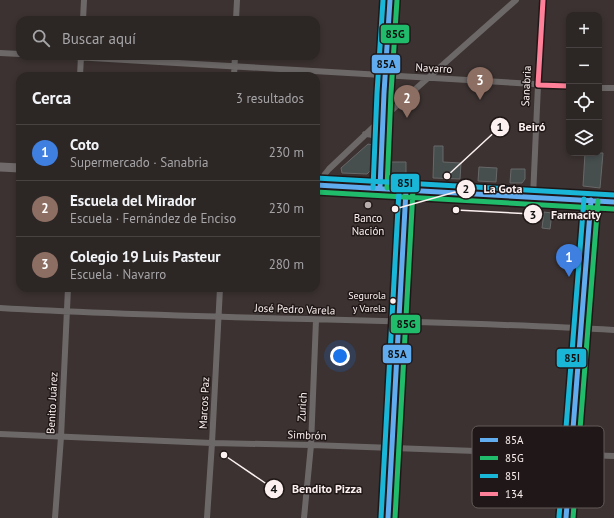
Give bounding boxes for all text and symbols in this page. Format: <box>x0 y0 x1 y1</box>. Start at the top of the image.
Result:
map controls <box>566 12 602 156</box>
button: + <box>566 12 602 48</box>
search box <box>16 16 320 60</box>
line badge: 85G <box>380 24 410 44</box>
icon: search <box>30 27 52 49</box>
text: 85G <box>385 27 405 41</box>
text: Buscar aquí <box>62 29 136 48</box>
button: − <box>566 48 602 84</box>
line badge: 85A <box>371 54 401 74</box>
text: 85A <box>376 57 396 71</box>
street label: Navarro <box>415 60 453 76</box>
street label: Sanabria <box>518 65 534 107</box>
pin: 3 <box>467 67 493 100</box>
button: locate <box>566 84 602 120</box>
pin: 2 <box>394 85 420 118</box>
text: Cerca <box>32 87 71 109</box>
text: 3 resultados <box>236 90 304 107</box>
callout: Beiró <box>490 115 553 139</box>
text: 1 <box>497 119 503 134</box>
text: Beiró <box>518 119 546 134</box>
button: layers <box>566 120 602 156</box>
text: Coto <box>70 135 99 154</box>
text: 1 <box>41 144 49 161</box>
text: 230 m <box>269 144 304 161</box>
text: Supermercado · Sanabria <box>70 154 209 171</box>
line badge: 85I <box>390 173 420 193</box>
text: 85I <box>397 176 413 190</box>
callout: La Gota <box>456 177 531 201</box>
text: 2 <box>463 181 469 196</box>
text: La Gota <box>484 181 522 196</box>
text: Escuela del Mirador <box>70 191 196 210</box>
text: 2 <box>41 200 49 217</box>
text: 230 m <box>269 200 304 217</box>
marker: Banco Nación <box>363 200 373 210</box>
callout: Farmacity <box>523 202 609 226</box>
text: 3 <box>530 207 536 222</box>
text: Farmacity <box>551 207 601 222</box>
text: Escuela · Fernández de Enciso <box>70 210 236 227</box>
place label: Banco Nación <box>352 211 384 238</box>
pin: 1 <box>556 244 582 277</box>
text: Colegio 19 Luis Pasteur <box>70 247 221 266</box>
text: 3 <box>41 256 49 273</box>
text: 280 m <box>269 256 304 273</box>
text: Escuela · Navarro <box>70 266 166 283</box>
place label: Segurola y Varela <box>348 289 386 315</box>
marker: Segurola y Varela <box>388 296 398 306</box>
street label: José Pedro Varela <box>253 301 336 317</box>
line badge: 85G <box>390 314 421 334</box>
text: 85G <box>396 317 416 331</box>
line badge: 85A <box>382 344 412 364</box>
your location <box>330 346 350 366</box>
text: 85A <box>387 347 407 361</box>
line badge: 85I <box>556 348 587 368</box>
text: 85I <box>564 351 580 365</box>
street label: Benito Juárez <box>43 372 61 434</box>
street label: Marcos Paz <box>196 376 212 429</box>
street label: Zurich <box>294 392 310 422</box>
legend <box>472 426 604 508</box>
street label: Simbrón <box>287 427 327 443</box>
text: 85A <box>505 433 524 447</box>
text: 85G <box>505 451 524 465</box>
text: 85I <box>505 469 520 483</box>
callout: Bendito Pizza <box>264 477 370 501</box>
text: 4 <box>271 481 278 496</box>
text: Bendito Pizza <box>292 481 362 496</box>
text: 134 <box>505 487 523 501</box>

